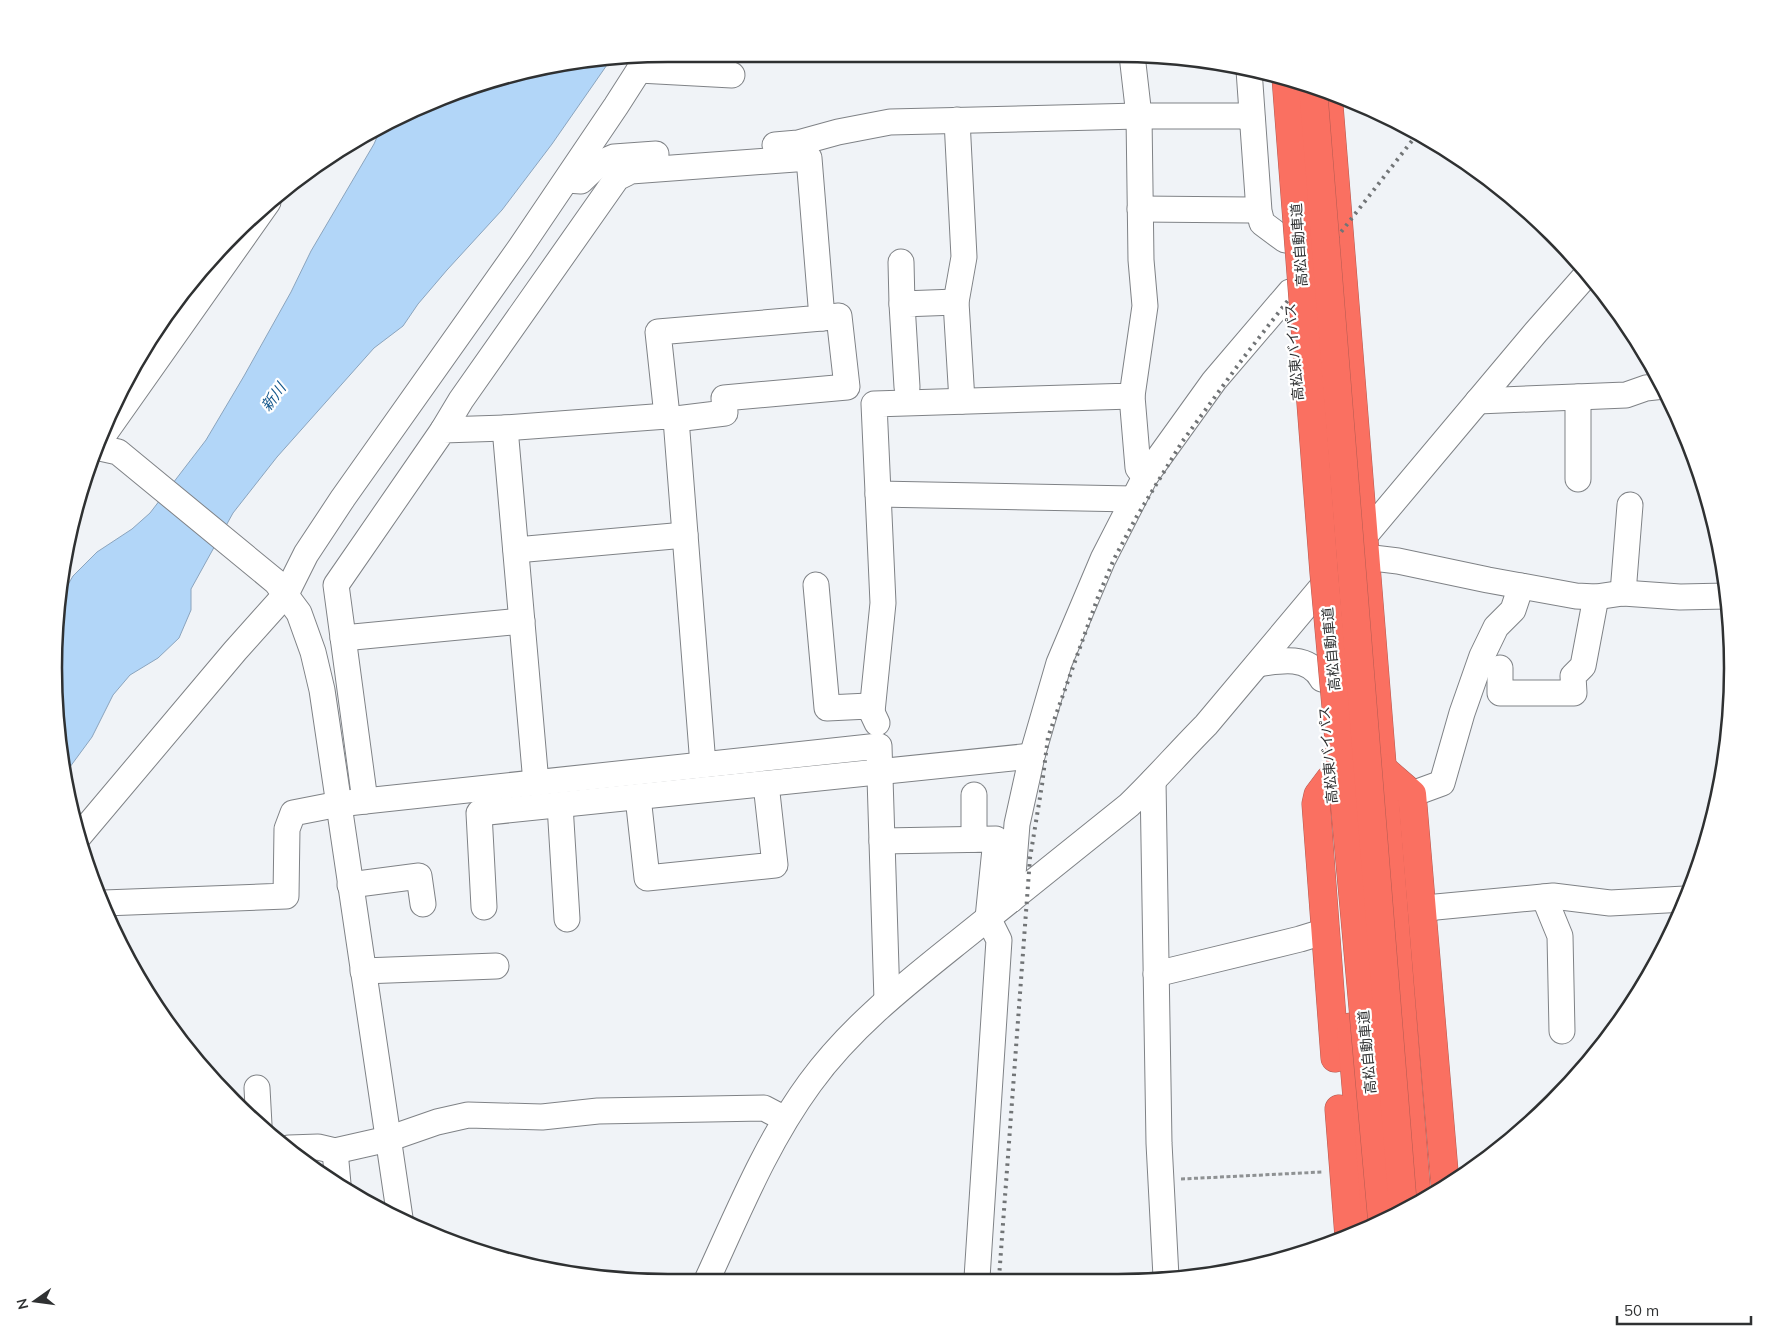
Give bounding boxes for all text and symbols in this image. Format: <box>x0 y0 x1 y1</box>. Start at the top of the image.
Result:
street label: 高松自動車道 <box>1287 202 1311 288</box>
street label: 高松東バイパス <box>1281 303 1307 401</box>
water label: 新川 <box>256 378 291 415</box>
street label: 高松自動車道 <box>1318 606 1344 692</box>
street label: 高松東バイパス <box>1315 706 1341 804</box>
street label: 高松自動車道 <box>1354 1009 1380 1095</box>
north arrow <box>10 1276 60 1326</box>
scale bar <box>1617 1294 1751 1326</box>
text: N <box>12 1297 32 1311</box>
text: 50 m <box>1624 1301 1659 1320</box>

